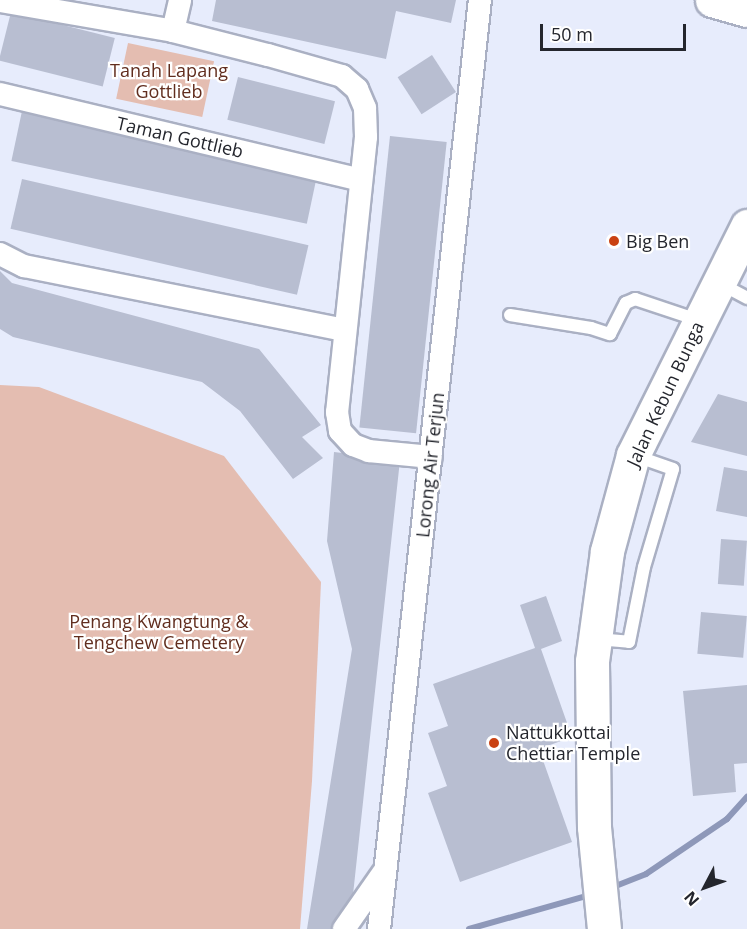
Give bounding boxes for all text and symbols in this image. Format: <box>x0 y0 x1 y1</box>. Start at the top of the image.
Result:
scale bar <box>543 12 688 50</box>
text: 50 m <box>551 22 593 46</box>
park label: Tanah Lapang Gottlieb <box>110 60 228 103</box>
street label: Taman Gottlieb <box>115 112 245 162</box>
place label: Big Ben <box>626 230 689 252</box>
marker: Big Ben <box>607 234 621 248</box>
street label: Jalan Kebun Bunga <box>622 318 708 470</box>
street label: Lorong Air Terjun <box>412 391 448 539</box>
park label: Penang Kwangtung & Tengchew Cemetery <box>69 611 249 654</box>
place label: Nattukkottai Chettiar Temple <box>506 722 640 764</box>
marker: Nattukkottai Chettiar Temple <box>487 736 501 750</box>
north arrow <box>675 857 735 917</box>
text: N <box>679 887 704 911</box>

